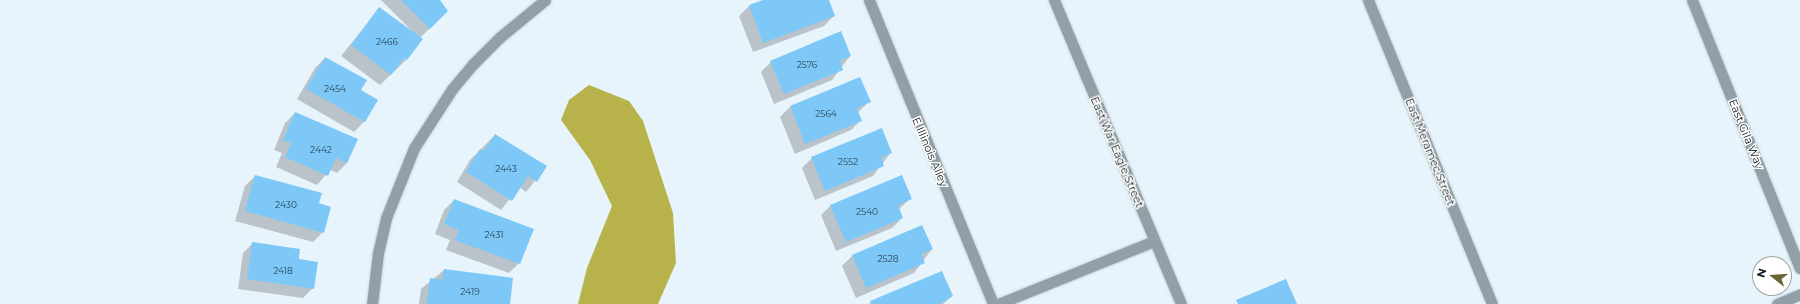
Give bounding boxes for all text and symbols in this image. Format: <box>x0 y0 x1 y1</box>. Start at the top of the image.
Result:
house number: 2466 <box>376 37 398 47</box>
house number: 2576 <box>797 60 817 70</box>
house number: 2454 <box>324 84 346 94</box>
street label: East War Eagle Street <box>1088 95 1146 209</box>
street label: East Meramec Street <box>1402 96 1458 208</box>
street label: East Gila Way <box>1726 97 1766 171</box>
house number: 2564 <box>815 109 837 119</box>
street label: E Illinois Alley <box>909 115 951 189</box>
house number: 2442 <box>310 145 332 155</box>
house number: 2552 <box>838 157 858 167</box>
house number: 2443 <box>495 164 517 174</box>
house number: 2430 <box>275 200 297 210</box>
house number: 2540 <box>856 207 878 217</box>
house number: 2431 <box>484 230 504 240</box>
house number: 2528 <box>877 254 899 264</box>
north arrow <box>1752 256 1792 296</box>
house number: 2418 <box>273 266 293 276</box>
text: N <box>1753 266 1769 279</box>
house number: 2419 <box>460 287 480 297</box>

